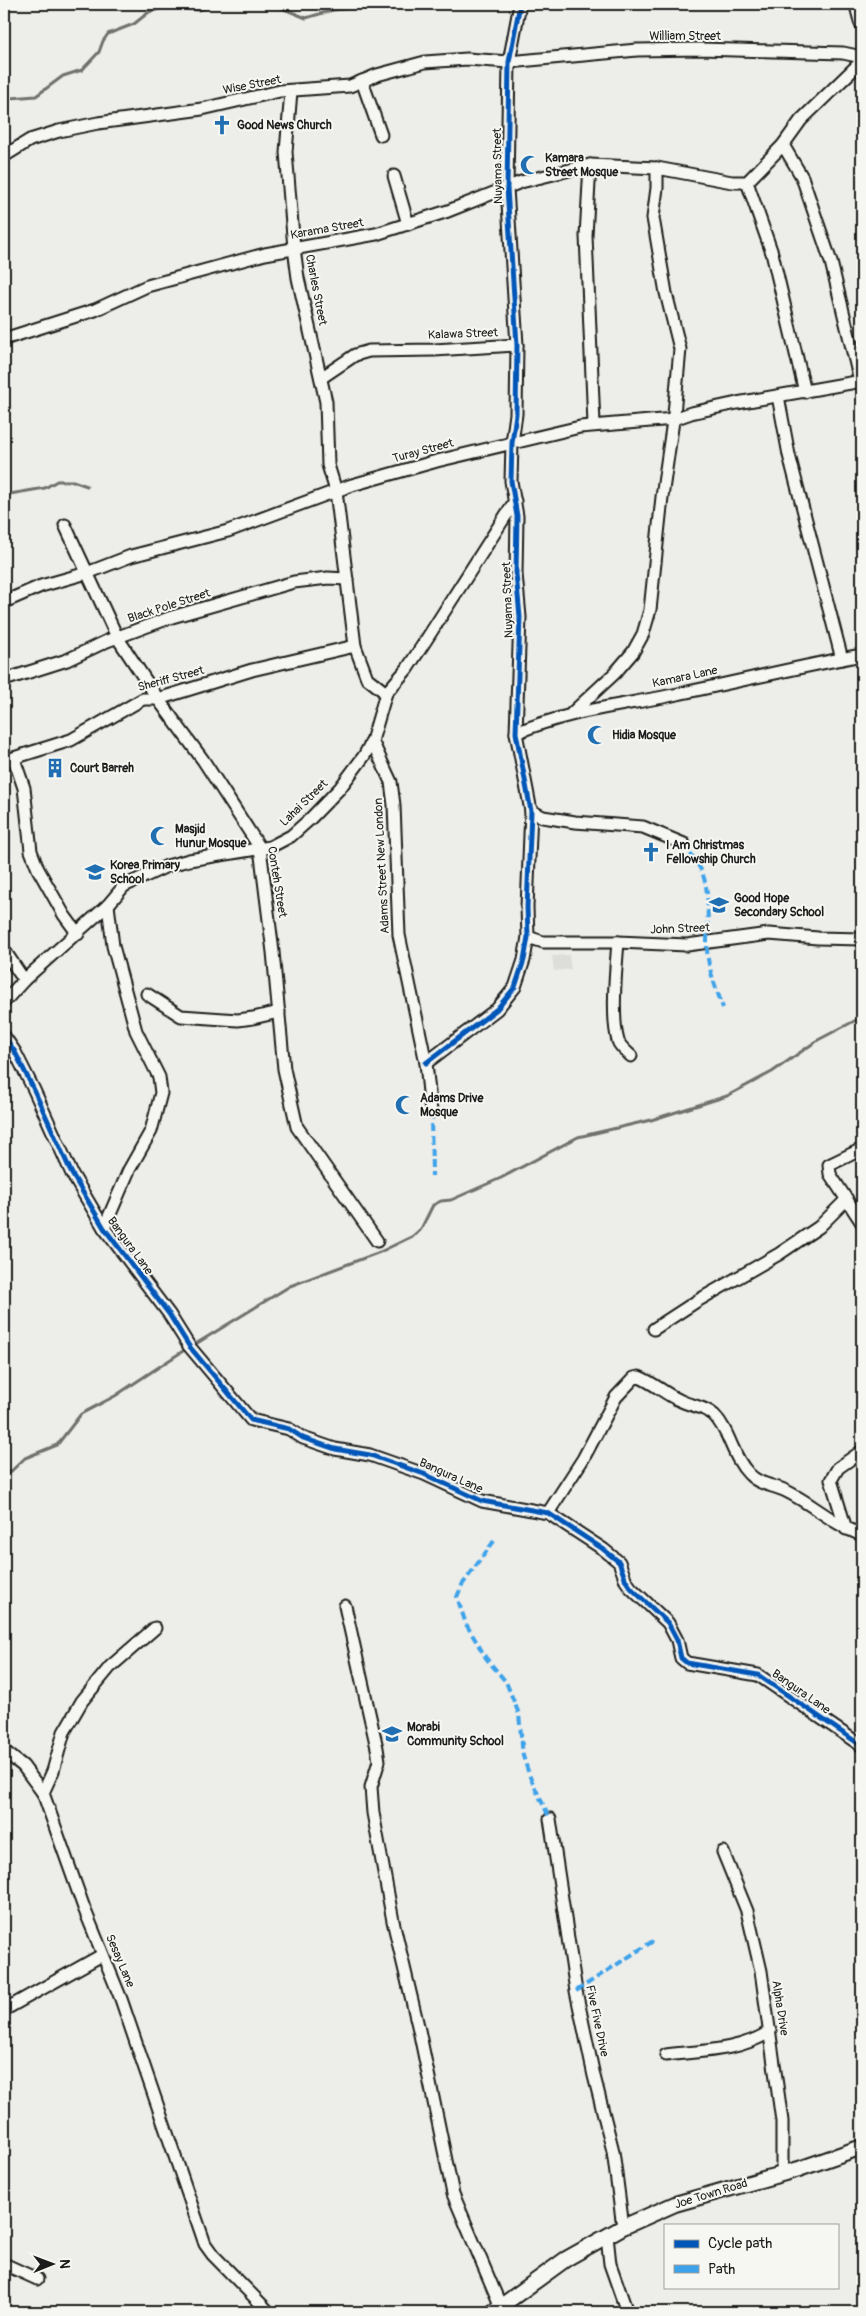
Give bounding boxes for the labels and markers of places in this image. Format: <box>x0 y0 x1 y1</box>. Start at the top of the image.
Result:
church icon: Good News Church <box>211 114 233 136</box>
place label: Good News Church <box>237 118 332 133</box>
place label: Kamara Street Mosque <box>545 151 619 180</box>
mosque icon: Kamara Street Mosque <box>519 154 541 176</box>
mosque icon: Hidia Mosque <box>586 724 608 746</box>
place label: Hidia Mosque <box>612 728 677 743</box>
building icon: Court Barreh <box>44 757 66 779</box>
place label: Court Barreh <box>70 761 134 776</box>
place label: Masjid Hunur Mosque <box>175 822 247 851</box>
mosque icon: Masjid Hunur Mosque <box>149 825 171 847</box>
place label: I Am Christmas Fellowship Church <box>666 838 756 867</box>
church icon: I Am Christmas Fellowship Church <box>640 841 662 863</box>
place label: Korea Primary School <box>110 858 181 887</box>
school or university icon: Korea Primary School <box>84 861 106 883</box>
place label: Good Hope Secondary School <box>734 891 824 920</box>
school or university icon: Good Hope Secondary School <box>708 894 730 916</box>
place label: Adams Drive Mosque <box>420 1091 484 1120</box>
mosque icon: Adams Drive Mosque <box>394 1094 416 1116</box>
place label: Morabi Community School <box>407 1720 504 1749</box>
school or university icon: Morabi Community School <box>381 1723 403 1745</box>

